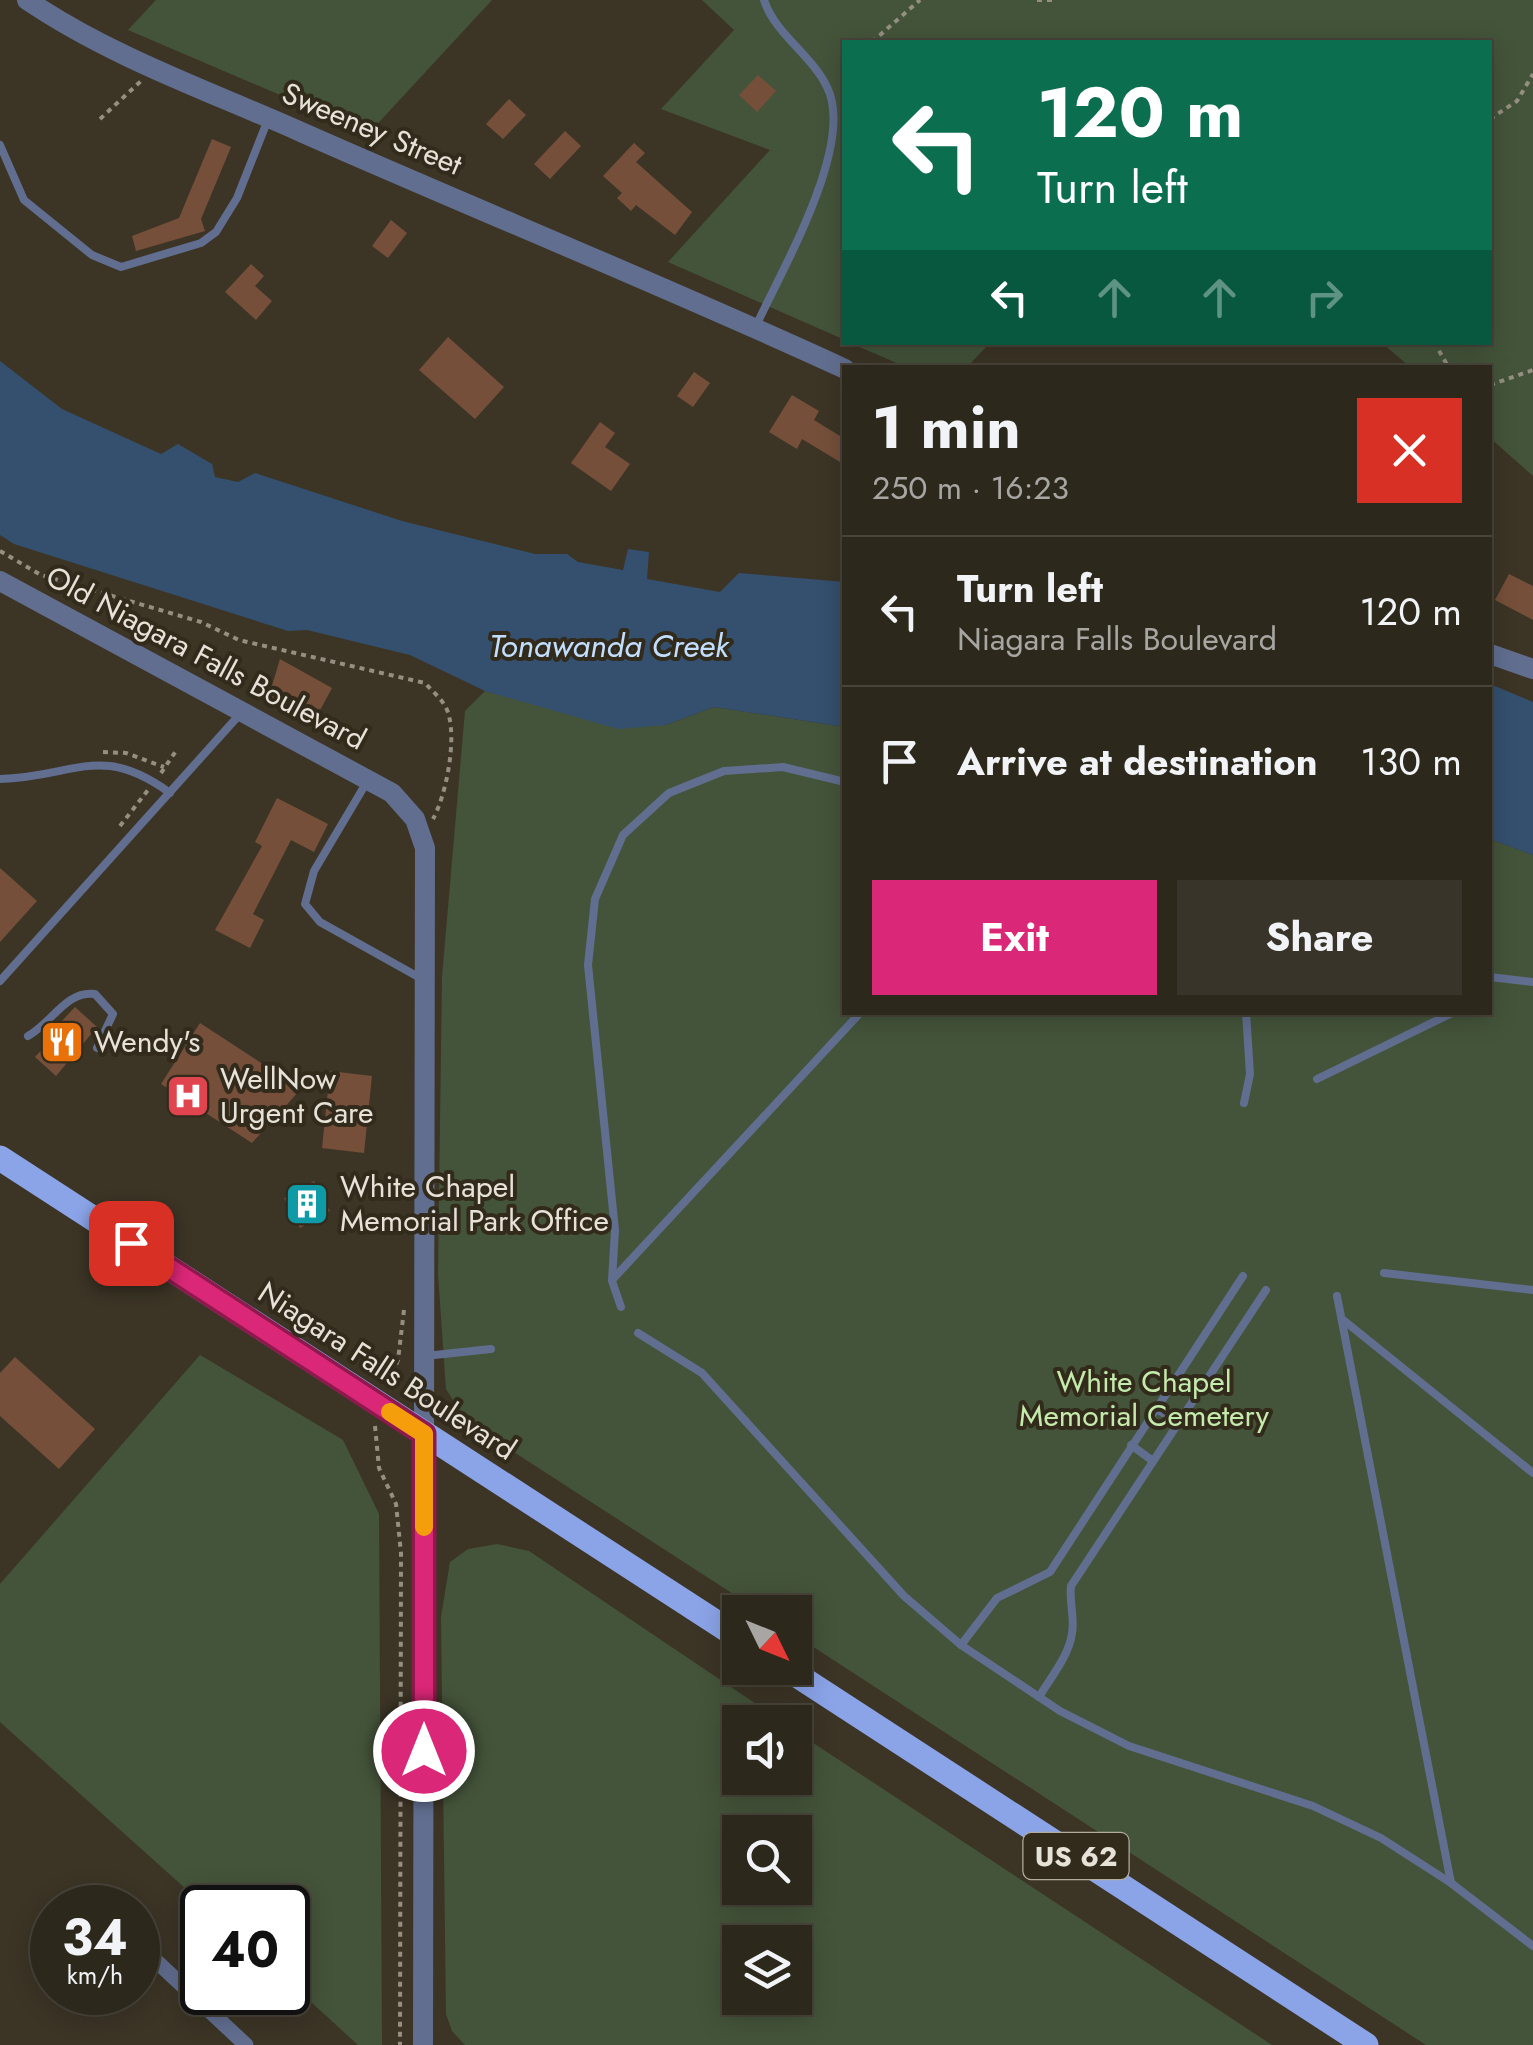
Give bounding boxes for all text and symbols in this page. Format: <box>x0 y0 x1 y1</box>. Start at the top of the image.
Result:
text: 120 m <box>1037 62 1243 163</box>
street label: Sweeney Street <box>276 71 470 186</box>
icon: left <box>872 80 1002 210</box>
text: Turn left <box>1037 155 1188 220</box>
icon: left <box>982 270 1037 325</box>
icon: ahead <box>1087 270 1142 325</box>
icon: ahead <box>1192 270 1247 325</box>
icon: right <box>1297 270 1352 325</box>
text: 1 min <box>872 384 1021 471</box>
button: close <box>1357 398 1462 503</box>
text: 250 m · 16:23 <box>872 465 1069 511</box>
street label: Old Niagara Falls Boulevard <box>39 555 374 760</box>
text: Turn left <box>957 561 1103 616</box>
icon: left <box>872 584 927 639</box>
text: 120 m <box>1359 584 1462 639</box>
text: Niagara Falls Boulevard <box>957 616 1277 662</box>
water label: Tonawanda Creek <box>489 623 730 669</box>
icon: arrive <box>872 734 927 789</box>
text: Arrive at destination <box>957 734 1318 789</box>
text: 130 m <box>1360 734 1462 789</box>
button: Exit <box>872 880 1157 995</box>
button: Share <box>1177 880 1462 995</box>
restaurant icon: Wendy's <box>39 1019 85 1065</box>
place label: Wendy's <box>94 1020 200 1063</box>
place label: WellNow Urgent Care <box>220 1057 373 1134</box>
hospital icon: WellNow Urgent Care <box>165 1073 211 1119</box>
place label: White Chapel Memorial Park Office <box>340 1165 609 1242</box>
building icon: White Chapel Memorial Park Office <box>284 1181 330 1227</box>
pin <box>89 1201 174 1286</box>
icon: arrive <box>104 1216 159 1271</box>
street label: Niagara Falls Boulevard <box>250 1271 525 1470</box>
park label: White Chapel Memorial Cemetery <box>1019 1360 1270 1437</box>
north arrow <box>722 1595 812 1685</box>
map controls <box>722 1595 812 2015</box>
position arrow <box>372 1699 476 1803</box>
button: sound <box>722 1705 812 1795</box>
button: search <box>722 1815 812 1905</box>
road number: US 62 <box>1024 1833 1128 1879</box>
speed limit sign: 40 <box>180 1885 310 2015</box>
text: 34 <box>62 1901 128 1974</box>
button: layers <box>722 1925 812 2015</box>
text: km/h <box>67 1957 123 1993</box>

